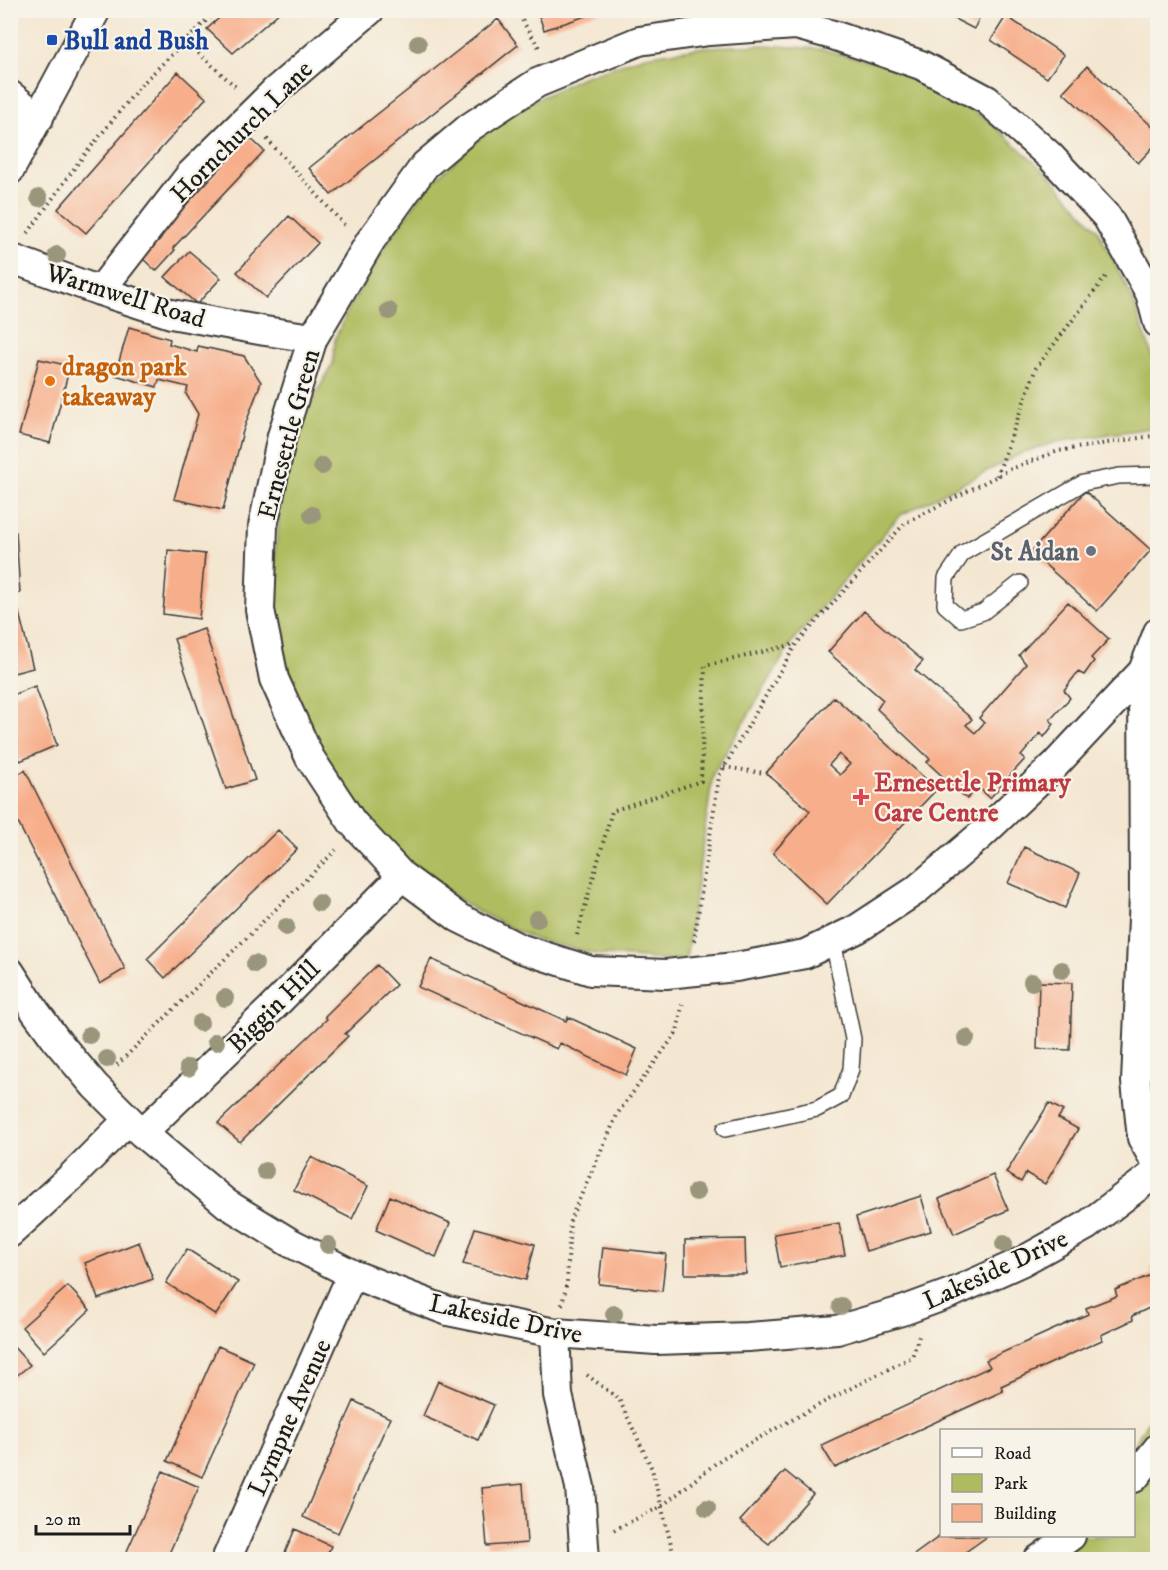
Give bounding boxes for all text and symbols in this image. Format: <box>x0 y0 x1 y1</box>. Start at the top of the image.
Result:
place label: Bull and Bush <box>64 25 209 58</box>
marker: Bull and Bush <box>45 33 59 47</box>
street label: Hornchurch Lane <box>164 54 320 210</box>
street label: Warmwell Road <box>41 256 209 336</box>
street label: Ernesettle Green <box>251 345 328 523</box>
place label: dragon park takeaway <box>62 351 188 414</box>
marker: dragon park takeaway <box>43 374 57 388</box>
place label: St Aidan <box>991 536 1079 569</box>
marker: St Aidan <box>1084 544 1098 558</box>
place label: Ernesettle Primary Care Centre <box>874 767 1071 830</box>
marker: Ernesettle Primary Care Centre <box>852 788 870 806</box>
street label: Biggin Hill <box>221 953 328 1061</box>
street label: Lakeside Drive <box>918 1222 1073 1318</box>
street label: Lakeside Drive <box>426 1287 585 1352</box>
street label: Lympne Avenue <box>241 1334 340 1501</box>
legend <box>940 1429 1135 1537</box>
text: Road <box>994 1443 1031 1465</box>
text: Park <box>994 1473 1028 1495</box>
scale bar <box>36 1498 130 1536</box>
text: Building <box>994 1503 1056 1525</box>
text: 20 m <box>45 1509 81 1531</box>

